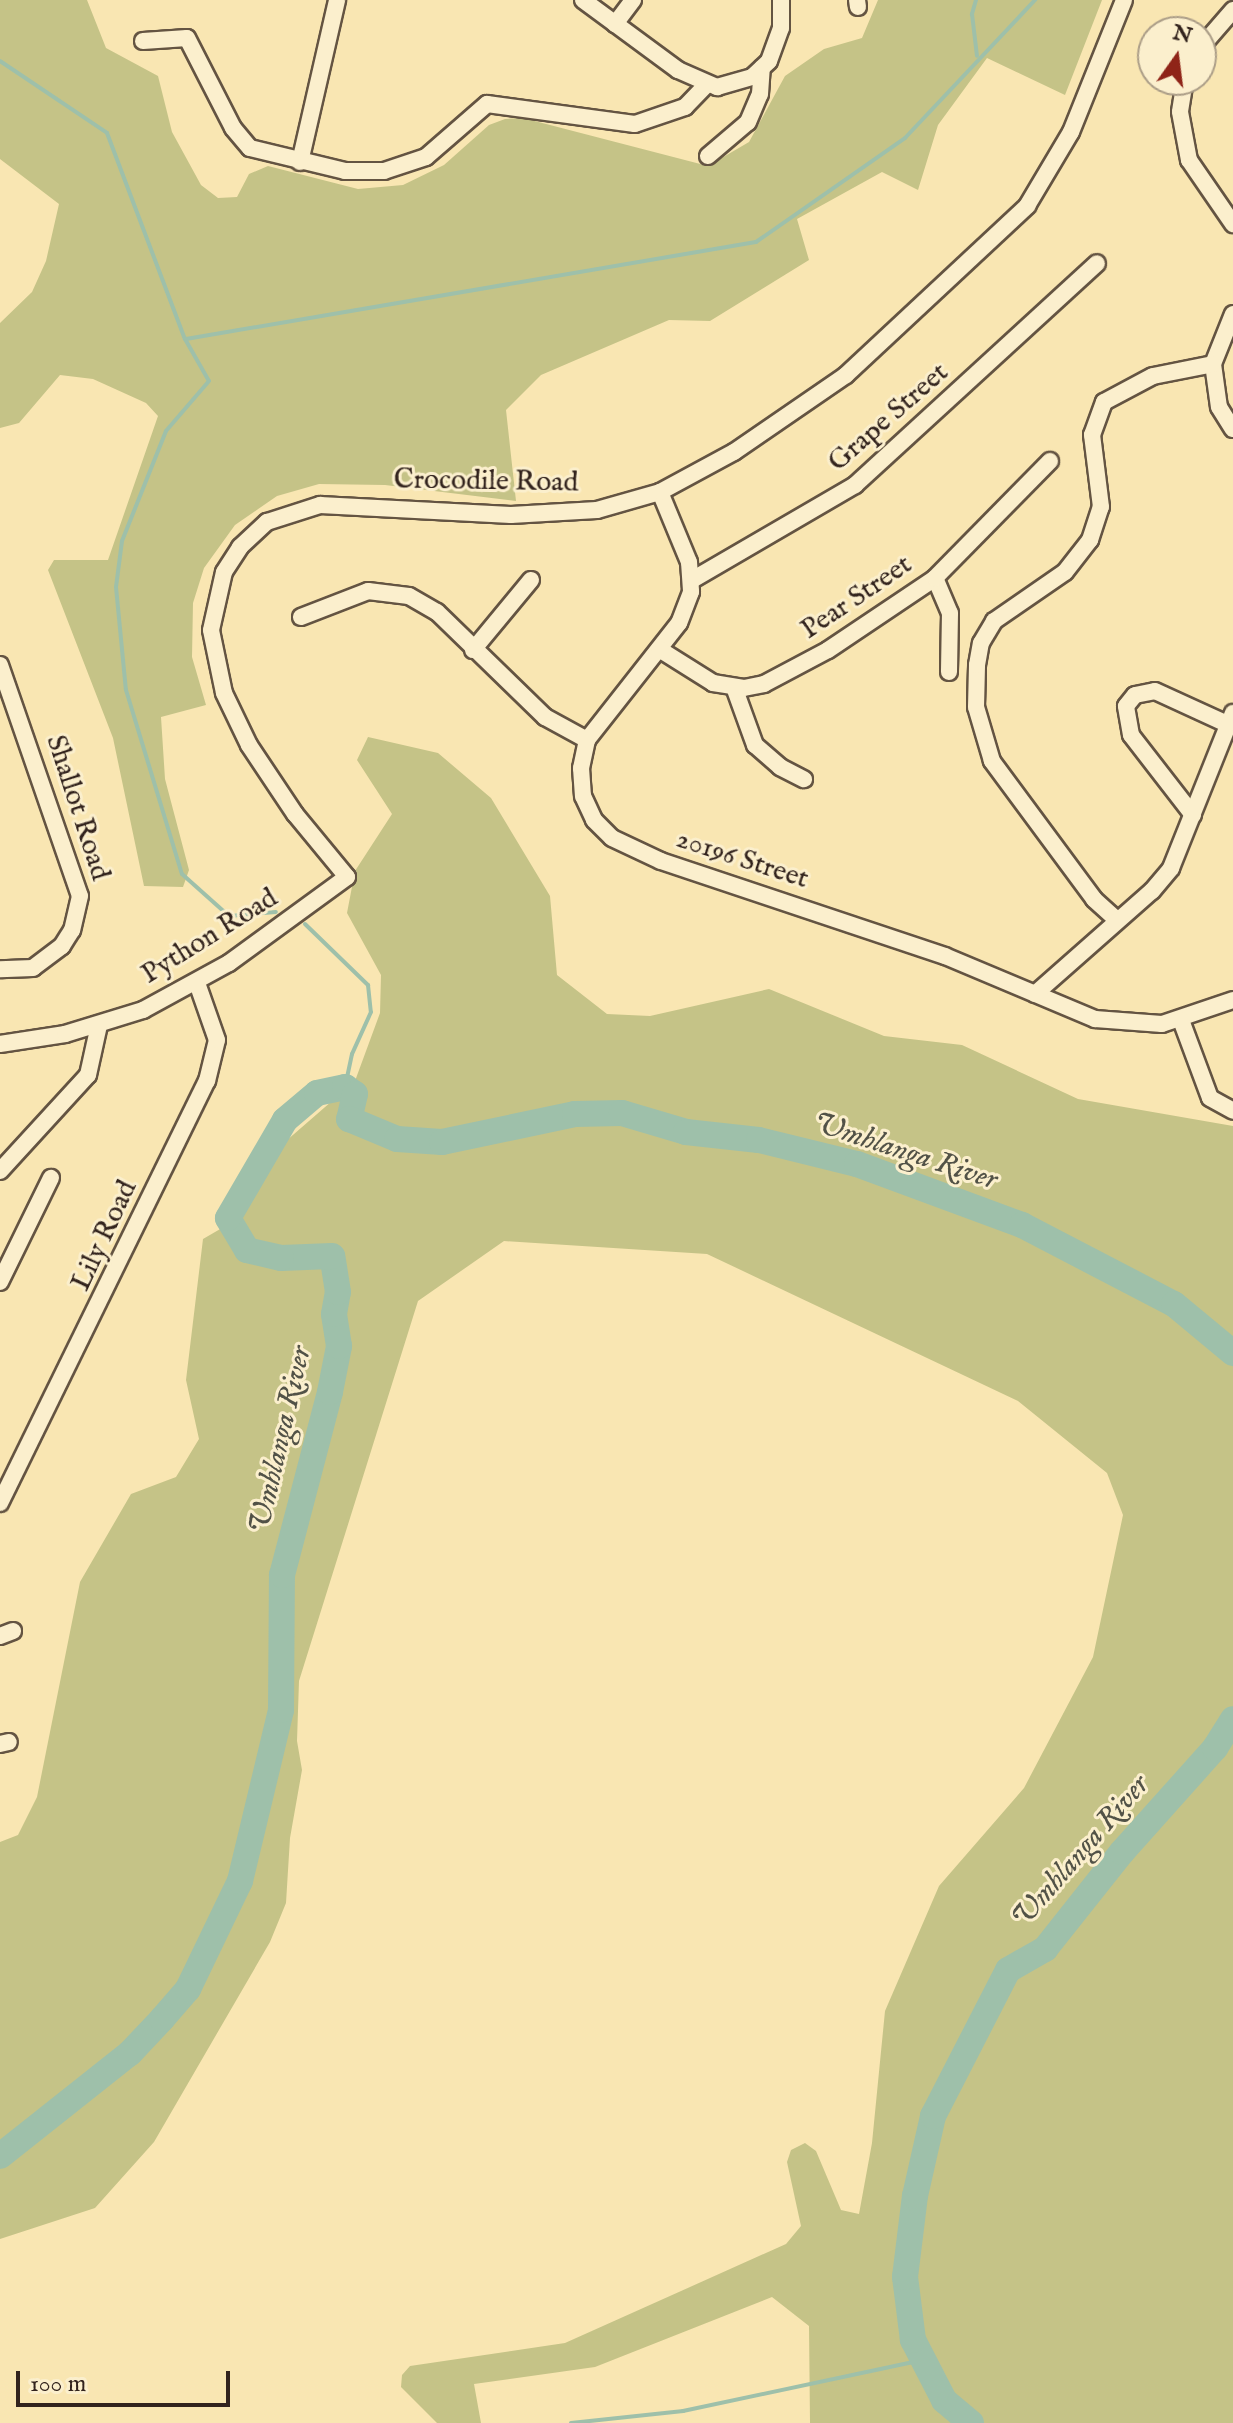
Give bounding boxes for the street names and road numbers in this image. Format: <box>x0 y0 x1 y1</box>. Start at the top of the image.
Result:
street label: Grape Street <box>822 357 956 479</box>
street label: Crocodile Road <box>393 464 579 500</box>
street label: Pear Street <box>795 549 919 647</box>
street label: Shallot Road <box>38 731 116 885</box>
street label: 20196 Street <box>672 823 812 897</box>
street label: Python Road <box>136 882 284 992</box>
street label: Lily Road <box>65 1175 145 1297</box>

